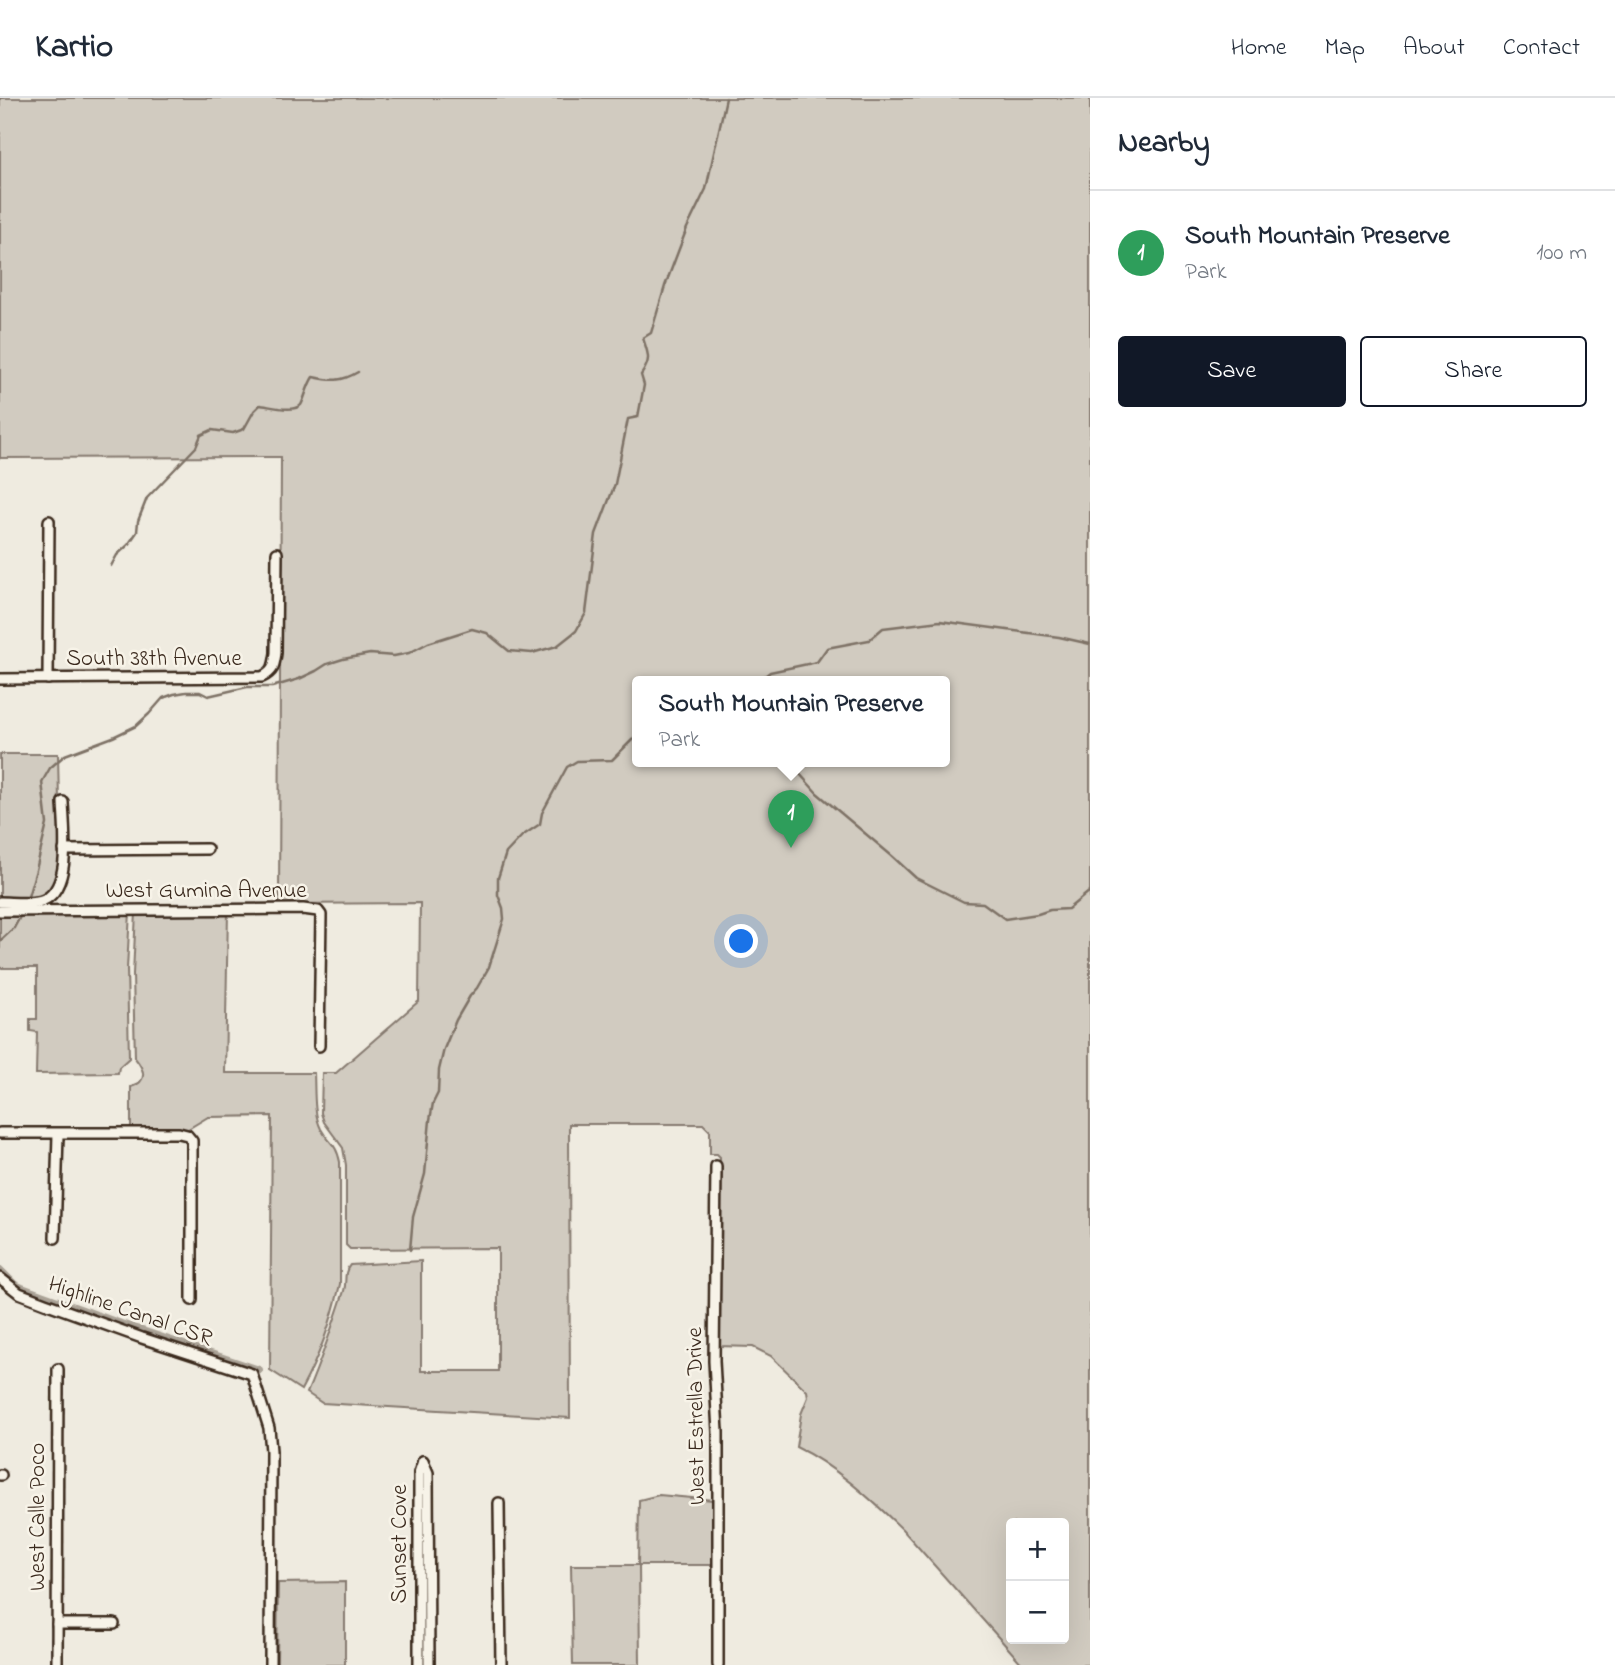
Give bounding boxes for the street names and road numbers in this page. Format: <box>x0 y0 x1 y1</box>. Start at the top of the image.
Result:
street label: South 38th Avenue <box>66 643 242 676</box>
street label: West Gumina Avenue <box>105 875 307 908</box>
street label: Highline Canal CSR <box>43 1268 217 1357</box>
street label: West Estrella Drive <box>679 1326 715 1505</box>
street label: West Calle Poco <box>22 1443 55 1591</box>
street label: Sunset Cove <box>384 1484 417 1604</box>

